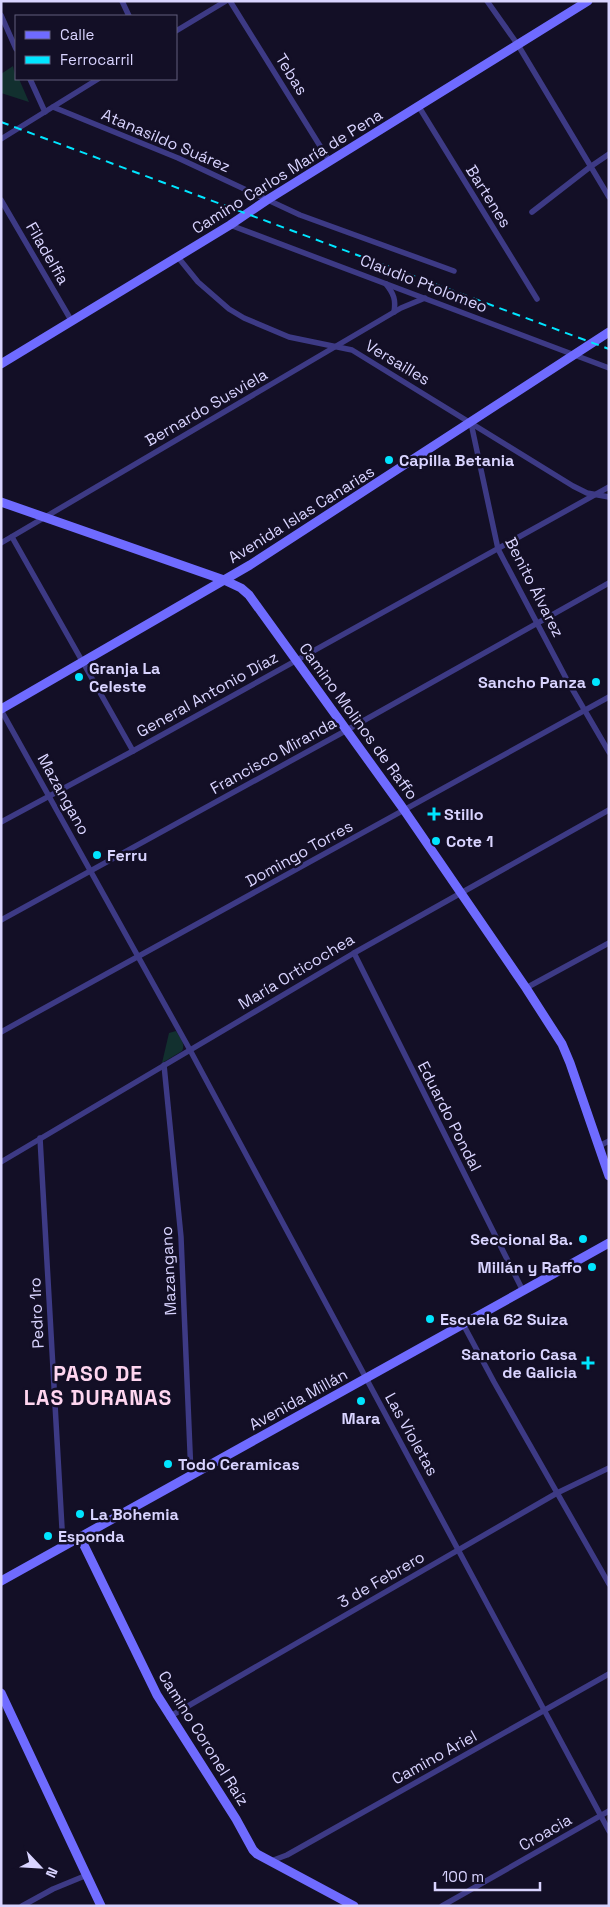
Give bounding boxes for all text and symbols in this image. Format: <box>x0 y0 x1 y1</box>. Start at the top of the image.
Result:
legend <box>15 15 178 80</box>
text: Calle <box>60 25 95 44</box>
text: Ferrocarril <box>60 50 133 69</box>
street label: Tebas <box>271 50 312 99</box>
street label: Atanasildo Suárez <box>98 104 233 177</box>
street label: Camino Carlos María de Pena <box>188 104 386 239</box>
street label: Bartenes <box>461 161 516 232</box>
street label: Filadelfia <box>21 218 74 288</box>
street label: Claudio Ptolomeo <box>357 250 490 317</box>
street label: Versailles <box>362 335 434 390</box>
street label: Bernardo Susviela <box>141 364 271 451</box>
place label: Capilla Betania <box>399 450 514 471</box>
marker: Capilla Betania <box>383 454 395 466</box>
street label: Avenida Islas Canarias <box>224 461 378 568</box>
street label: Benito Álvarez <box>500 534 569 641</box>
street label: Camino Molinos de Raffo <box>295 639 423 804</box>
street label: General Antonio Díaz <box>133 647 282 742</box>
place label: Granja La Celeste <box>89 658 160 697</box>
marker: Granja La Celeste <box>73 671 85 683</box>
place label: Sancho Panza <box>478 672 586 693</box>
marker: Sancho Panza <box>590 676 602 688</box>
street label: Francisco Miranda <box>207 712 340 799</box>
street label: Mazangano <box>33 750 94 838</box>
place label: Stillo <box>444 804 484 825</box>
marker: Stillo <box>428 808 440 820</box>
street label: Domingo Torres <box>242 815 356 892</box>
place label: Cote 1 <box>446 831 493 852</box>
marker: Cote 1 <box>430 835 442 847</box>
place label: Ferru <box>107 845 147 866</box>
marker: Ferru <box>91 849 103 861</box>
street label: María Orticochea <box>234 928 358 1014</box>
street label: Eduardo Pondal <box>413 1058 486 1175</box>
street label: Mazangano <box>156 1226 181 1316</box>
place label: Seccional 8a. <box>470 1229 573 1250</box>
marker: Seccional 8a. <box>577 1233 589 1245</box>
place label: Millán y Raffo <box>478 1257 582 1278</box>
marker: Millán y Raffo <box>586 1261 598 1273</box>
street label: Pedro 1ro <box>24 1277 49 1349</box>
place label: Escuela 62 Suiza <box>440 1309 568 1330</box>
marker: Escuela 62 Suiza <box>424 1313 436 1325</box>
place label: Sanatorio Casa de Galicia <box>461 1344 577 1383</box>
marker: Sanatorio Casa de Galicia <box>581 1356 595 1370</box>
district label: PASO DE LAS DURANAS <box>24 1360 172 1411</box>
street label: Avenida Millán <box>245 1364 351 1435</box>
street label: Las Violetas <box>380 1389 443 1480</box>
marker: Mara <box>355 1395 367 1407</box>
place label: Mara <box>342 1408 380 1429</box>
place label: Todo Ceramicas <box>178 1454 300 1475</box>
marker: Todo Ceramicas <box>162 1458 174 1470</box>
place label: La Bohemia <box>90 1504 179 1525</box>
marker: La Bohemia <box>74 1508 86 1520</box>
place label: Esponda <box>58 1526 125 1547</box>
marker: Esponda <box>42 1530 54 1542</box>
street label: 3 de Febrero <box>334 1546 428 1613</box>
street label: Camino Coronel Raíz <box>153 1667 254 1810</box>
street label: Camino Ariel <box>388 1725 481 1789</box>
street label: Croacia <box>515 1809 575 1856</box>
north arrow <box>15 1842 65 1892</box>
scale bar <box>435 1860 540 1892</box>
text: N <box>42 1864 62 1881</box>
text: 100 m <box>442 1867 484 1886</box>

